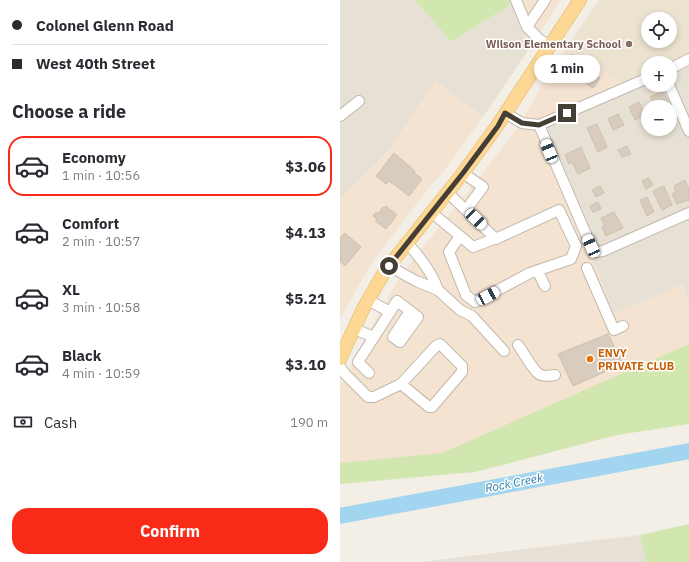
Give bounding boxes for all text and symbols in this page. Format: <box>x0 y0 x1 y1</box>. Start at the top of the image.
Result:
map controls <box>641 12 677 136</box>
button: locate <box>641 12 677 48</box>
text: Colonel Glenn Road <box>36 16 174 35</box>
place label: Wilson Elementary School <box>486 37 622 51</box>
marker: Wilson Elementary School <box>624 39 634 49</box>
text: West 40th Street <box>36 54 155 73</box>
callout: 1 min <box>534 55 600 83</box>
button: + <box>641 56 677 92</box>
text: 1 min <box>550 60 584 77</box>
text: Choose a ride <box>12 100 126 123</box>
button: − <box>641 100 677 136</box>
route end <box>558 104 576 122</box>
car <box>539 138 559 164</box>
icon: car <box>14 148 50 184</box>
text: Economy <box>62 148 126 167</box>
text: $3.06 <box>285 157 326 176</box>
text: 1 min · 10:56 <box>62 167 140 184</box>
car <box>463 206 489 232</box>
icon: car <box>14 214 50 250</box>
text: Comfort <box>62 214 119 233</box>
text: $4.13 <box>285 223 326 242</box>
text: 2 min · 10:57 <box>62 233 140 250</box>
car <box>581 233 601 259</box>
route start <box>380 257 398 275</box>
icon: car <box>14 280 50 316</box>
text: XL <box>62 280 80 299</box>
car <box>475 285 501 307</box>
text: $5.21 <box>285 289 326 308</box>
text: 3 min · 10:58 <box>62 299 140 316</box>
icon: car <box>14 346 50 382</box>
text: Black <box>62 346 102 365</box>
place label: ENVY PRIVATE CLUB <box>598 346 674 373</box>
marker: ENVY PRIVATE CLUB <box>585 354 595 364</box>
text: $3.10 <box>285 355 326 374</box>
text: 4 min · 10:59 <box>62 365 140 382</box>
icon: cash <box>12 411 34 433</box>
text: Cash <box>44 413 77 432</box>
text: 190 m <box>290 414 328 431</box>
water label: Rock Creek <box>484 469 545 495</box>
button: Confirm <box>12 508 328 554</box>

